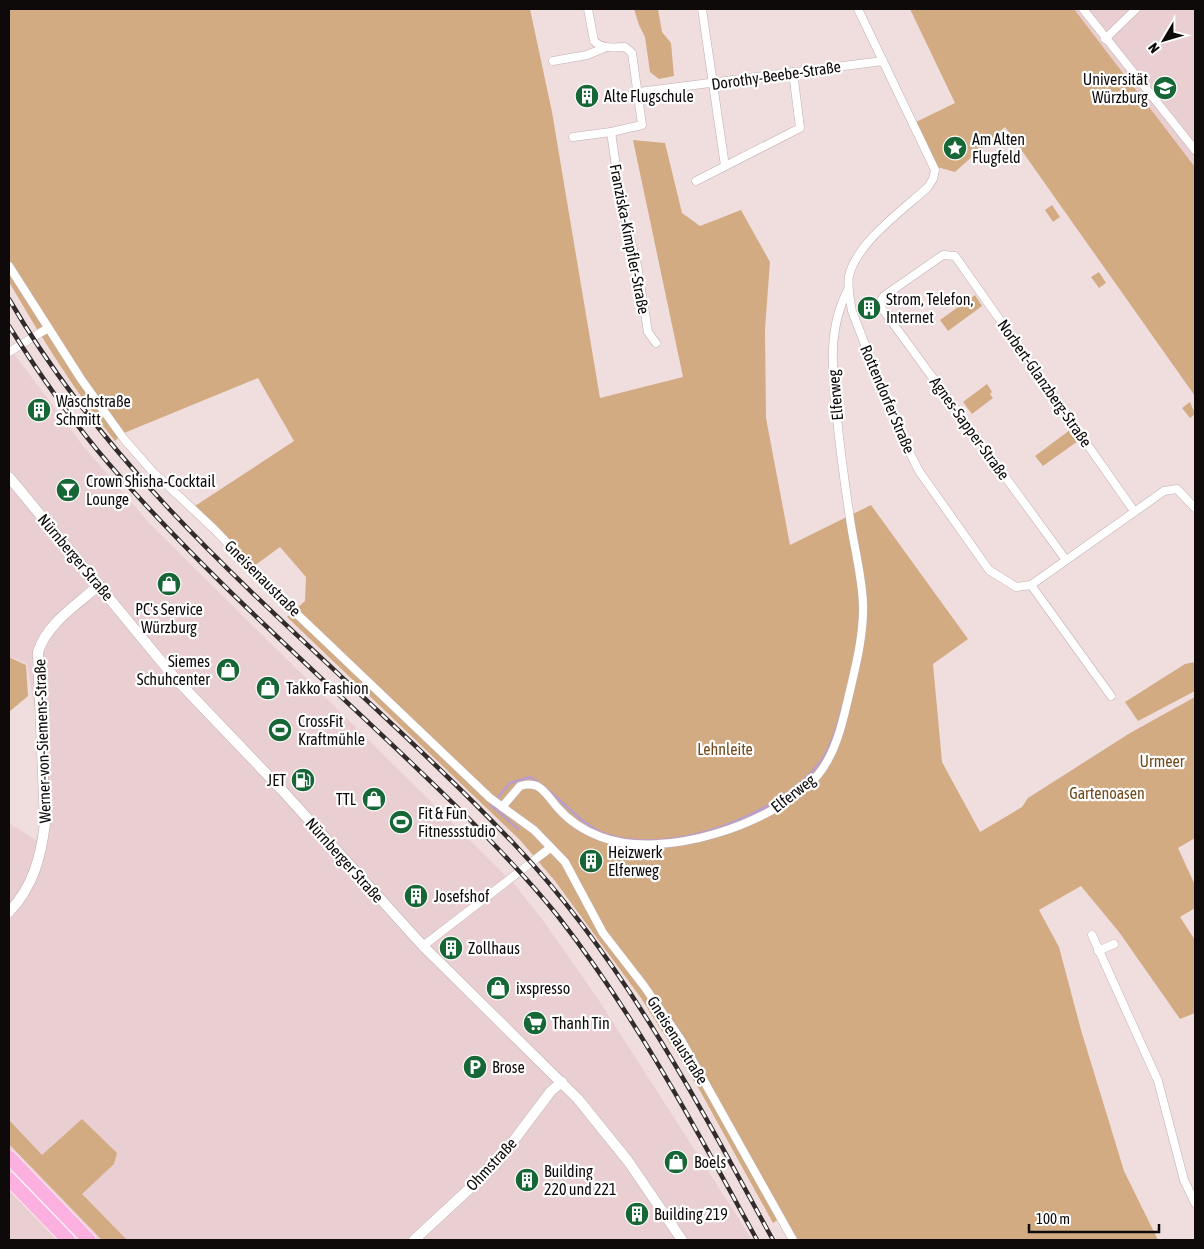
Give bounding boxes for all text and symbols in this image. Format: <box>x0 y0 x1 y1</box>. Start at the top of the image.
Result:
north arrow <box>1139 15 1189 65</box>
text: N <box>1145 40 1163 56</box>
street label: Dorothy-Beebe-Straße <box>710 57 842 94</box>
place label: Universität Würzburg <box>1083 70 1148 107</box>
school or university icon: Universität Würzburg <box>1152 75 1178 101</box>
building icon: Alte Flugschule <box>574 83 600 109</box>
place label: Alte Flugschule <box>604 87 694 106</box>
place label: Am Alten Flugfeld <box>972 130 1025 167</box>
place icon: Am Alten Flugfeld <box>942 135 968 161</box>
street label: Franziska-Kimpfler-Straße <box>606 163 653 316</box>
place label: Strom, Telefon, Internet <box>886 290 973 326</box>
building icon: Strom, Telefon, Internet <box>856 295 882 321</box>
street label: Norbert-Glanzberg-Straße <box>993 316 1096 451</box>
street label: Rottendorfer Straße <box>857 342 919 456</box>
street label: Elferweg <box>824 369 847 421</box>
street label: Agnes-Sapper-Straße <box>926 373 1013 483</box>
place label: Waschstraße Schmitt <box>56 392 131 428</box>
building icon: Waschstraße Schmitt <box>26 397 52 423</box>
place label: Crown Shisha-Cocktail Lounge <box>86 472 216 509</box>
bar icon: Crown Shisha-Cocktail Lounge <box>55 477 81 503</box>
street label: Nürnberger Straße <box>34 510 117 605</box>
street label: Gneisenaustraße <box>221 536 305 620</box>
shop icon: PC's Service Würzburg <box>156 571 182 597</box>
place label: PC's Service Würzburg <box>135 600 203 637</box>
place label: Siemes Schuhcenter <box>137 652 210 688</box>
shop icon: Siemes Schuhcenter <box>215 657 241 683</box>
street label: Werner-von-Siemens-Straße <box>30 659 54 823</box>
shop icon: Takko Fashion <box>255 675 281 701</box>
place label: Takko Fashion <box>286 679 369 697</box>
place label: CrossFit Kraftmühle <box>298 712 365 748</box>
sports icon: CrossFit Kraftmühle <box>267 717 293 743</box>
park label: Lehnleite <box>697 740 753 758</box>
park label: Urmeer <box>1140 752 1185 770</box>
fuel station icon: JET <box>290 767 316 793</box>
street label: Elferweg <box>767 770 819 817</box>
place label: JET <box>267 771 286 789</box>
park label: Gartenoasen <box>1069 784 1145 802</box>
shop icon: TTL <box>361 786 387 812</box>
place label: TTL <box>336 790 357 808</box>
place label: Fit & Fun Fitnessstudio <box>418 804 496 840</box>
sports icon: Fit & Fun Fitnessstudio <box>388 809 414 835</box>
street label: Nürnberger Straße <box>302 814 388 907</box>
place label: Heizwerk Elferweg <box>608 843 662 880</box>
building icon: Heizwerk Elferweg <box>578 848 604 874</box>
building icon: Josefshof <box>403 883 429 909</box>
place label: Josefshof <box>434 887 490 905</box>
building icon: Zollhaus <box>438 935 464 961</box>
place label: Zollhaus <box>468 939 520 957</box>
shop icon: ixspresso <box>485 975 511 1001</box>
place label: ixspresso <box>516 979 570 998</box>
street label: Gneisenaustraße <box>644 993 712 1087</box>
supermarket icon: Thanh Tin <box>522 1010 548 1036</box>
place label: Thanh Tin <box>552 1014 610 1032</box>
parking icon: Brose <box>462 1054 488 1080</box>
place label: Brose <box>492 1058 525 1076</box>
street label: Ohmstraße <box>462 1134 520 1194</box>
shop icon: Boels <box>663 1149 689 1175</box>
place label: Boels <box>694 1153 727 1171</box>
place label: Building 220 und 221 <box>544 1162 617 1198</box>
building icon: Building 220 und 221 <box>514 1167 540 1193</box>
building icon: Building 219 <box>624 1201 650 1227</box>
scale bar <box>1029 1202 1159 1234</box>
place label: Building 219 <box>654 1205 728 1224</box>
text: 100 m <box>1036 1210 1070 1227</box>

